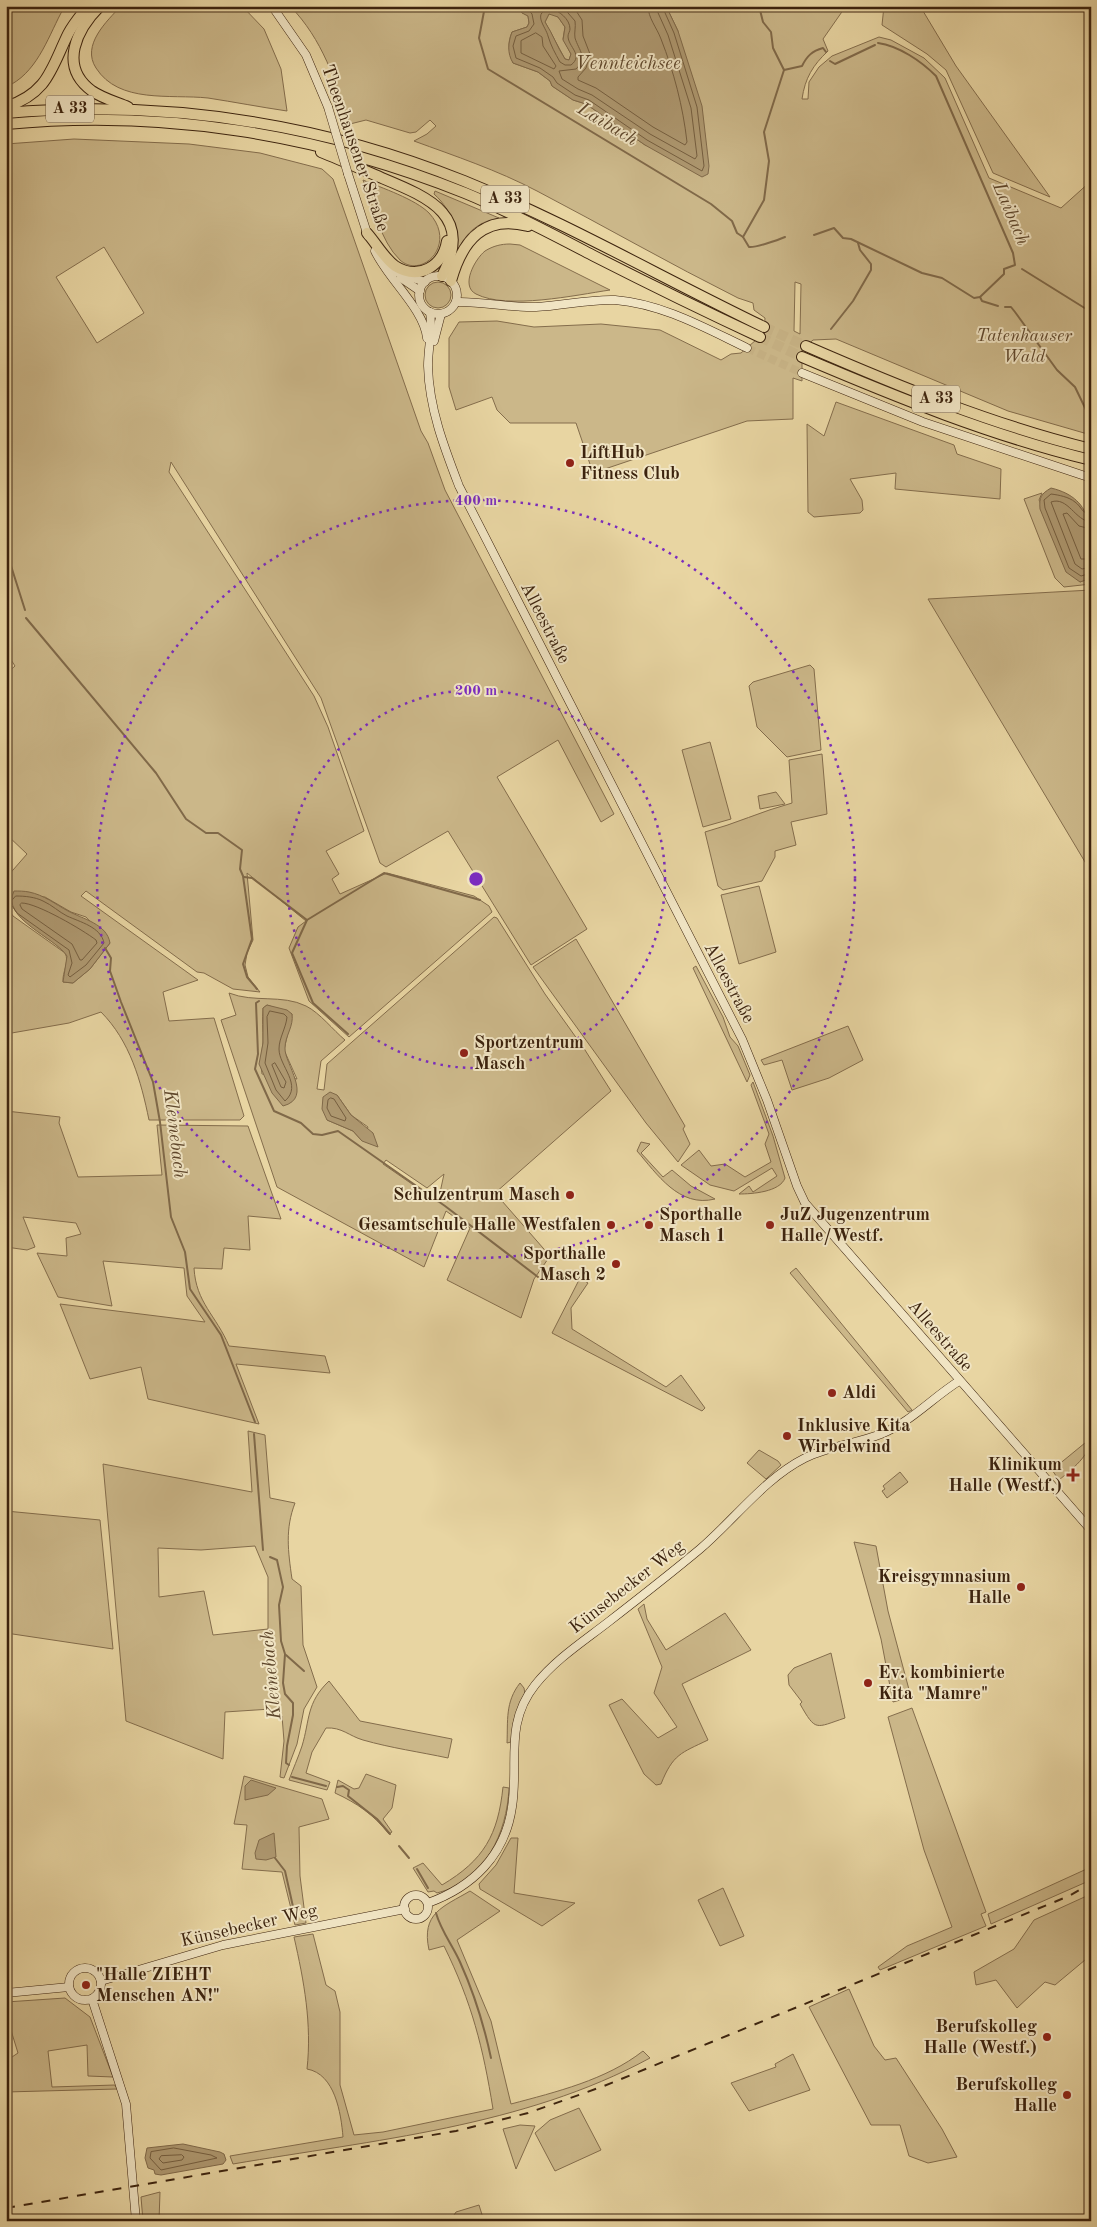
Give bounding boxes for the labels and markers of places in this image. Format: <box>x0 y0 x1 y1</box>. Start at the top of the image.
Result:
place label: LiftHub Fitness Club <box>580 444 680 483</box>
marker: LiftHub Fitness Club <box>564 457 576 469</box>
centre of rings <box>467 870 485 888</box>
place label: Sportzentrum Masch <box>474 1034 584 1073</box>
marker: Sportzentrum Masch <box>458 1047 470 1059</box>
place label: Schulzentrum Masch <box>393 1186 560 1204</box>
marker: Schulzentrum Masch <box>564 1189 576 1201</box>
place label: Sporthalle Masch 1 <box>659 1206 742 1245</box>
place label: JuZ Jugenzentrum Halle/Westf. <box>780 1206 930 1245</box>
place label: Gesamtschule Halle Westfalen <box>358 1216 601 1234</box>
marker: Gesamtschule Halle Westfalen <box>605 1219 617 1231</box>
marker: Sporthalle Masch 1 <box>643 1219 655 1231</box>
marker: JuZ Jugenzentrum Halle/Westf. <box>764 1219 776 1231</box>
place label: Sporthalle Masch 2 <box>523 1245 606 1284</box>
marker: Sporthalle Masch 2 <box>610 1258 622 1270</box>
place label: Aldi <box>842 1384 876 1402</box>
marker: Aldi <box>826 1387 838 1399</box>
place label: Inklusive Kita Wirbelwind <box>797 1417 910 1456</box>
marker: Inklusive Kita Wirbelwind <box>781 1430 793 1442</box>
place label: Klinikum Halle (Westf.) <box>948 1456 1062 1495</box>
marker: Klinikum Halle (Westf.) <box>1066 1468 1080 1482</box>
place label: Kreisgymnasium Halle <box>877 1568 1011 1607</box>
marker: Kreisgymnasium Halle <box>1015 1581 1027 1593</box>
place label: Ev. kombinierte Kita "Mamre" <box>878 1664 1005 1703</box>
marker: Ev. kombinierte Kita "Mamre" <box>862 1677 874 1689</box>
place label: "Halle ZIEHT Menschen AN!" <box>96 1966 220 2005</box>
marker: "Halle ZIEHT Menschen AN!" <box>80 1979 92 1991</box>
place label: Berufskolleg Halle (Westf.) <box>923 2018 1037 2057</box>
marker: Berufskolleg Halle (Westf.) <box>1041 2031 1053 2043</box>
place label: Berufskolleg Halle <box>955 2076 1057 2115</box>
marker: Berufskolleg Halle <box>1061 2089 1073 2101</box>

